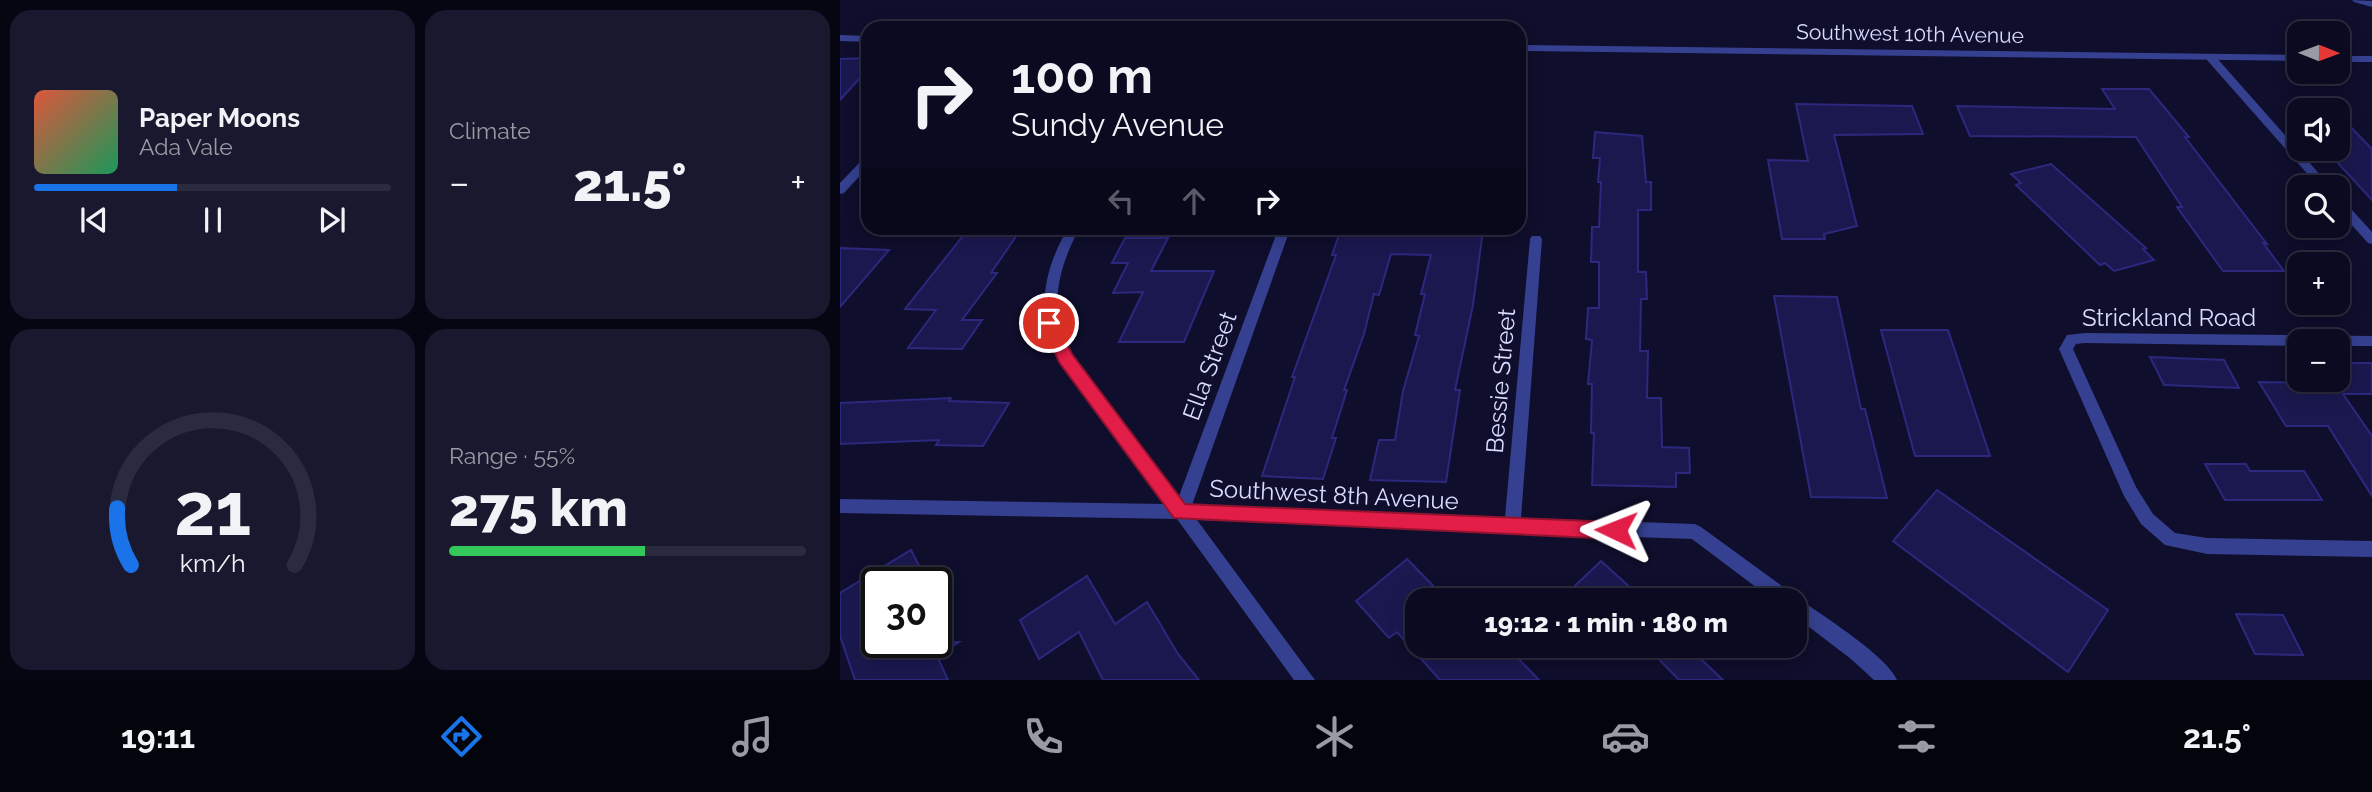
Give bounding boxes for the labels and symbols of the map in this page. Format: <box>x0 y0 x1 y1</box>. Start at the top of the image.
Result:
street label: Southwest 10th Avenue <box>1796 19 2024 48</box>
north arrow <box>2287 21 2350 84</box>
pin <box>1019 293 1079 353</box>
street label: Strickland Road <box>2082 303 2256 332</box>
street label: Bessie Street <box>1480 307 1521 455</box>
street label: Ella Street <box>1177 308 1243 424</box>
street label: Southwest 8th Avenue <box>1209 473 1459 516</box>
position arrow <box>1579 493 1653 567</box>
speed limit sign: 30 <box>861 567 952 658</box>

